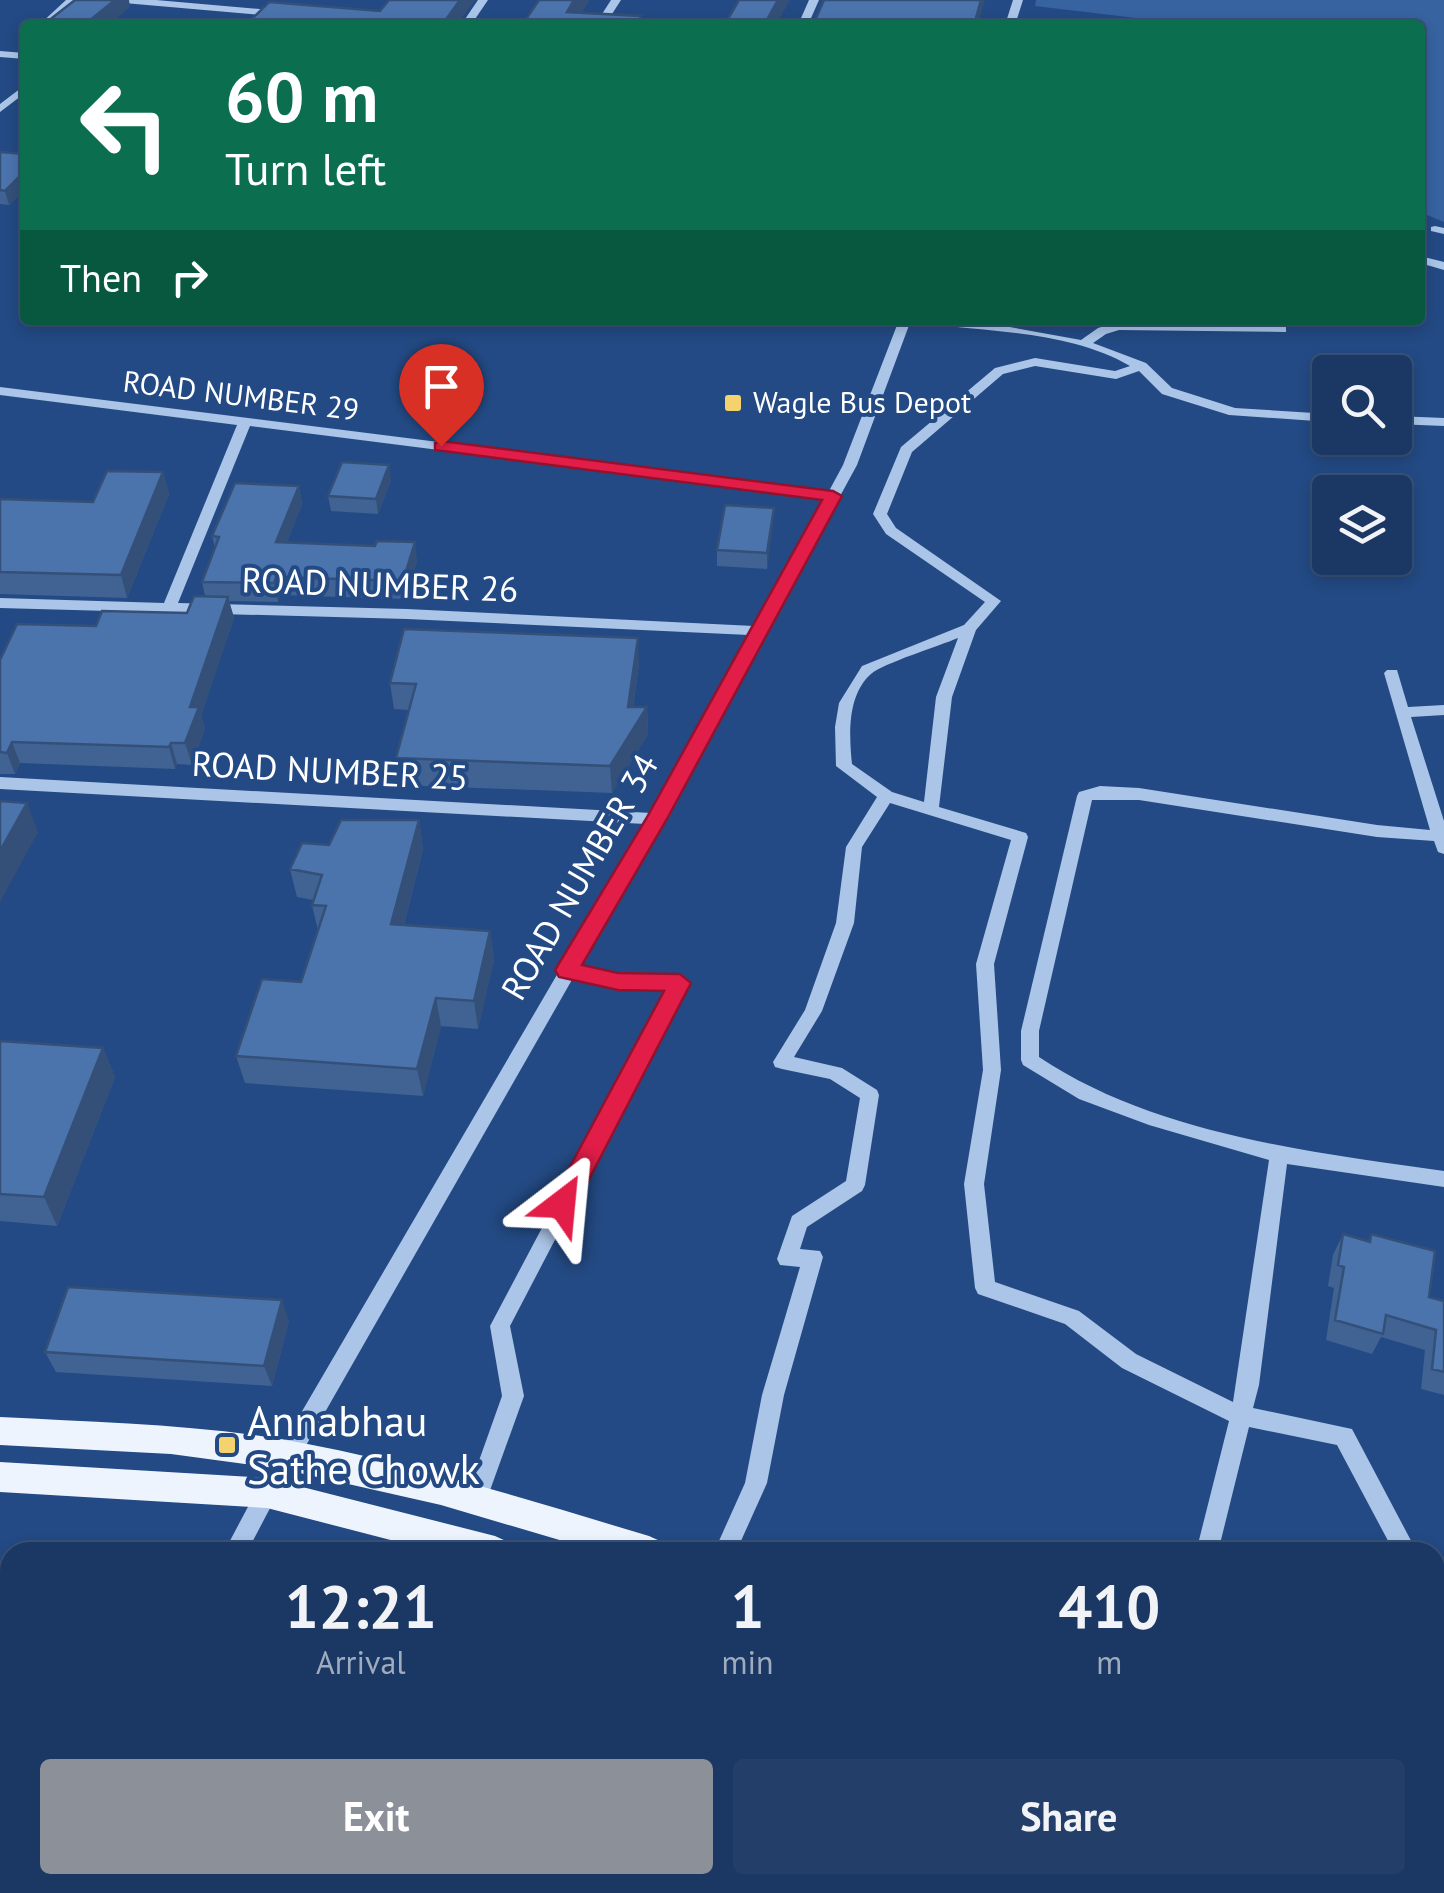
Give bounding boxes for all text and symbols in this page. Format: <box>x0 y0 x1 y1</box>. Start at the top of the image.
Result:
text: 60 m <box>225 51 378 141</box>
icon: left <box>60 60 190 190</box>
text: Turn left <box>225 139 386 197</box>
icon: right <box>162 250 217 305</box>
text: Then <box>60 253 142 302</box>
pin <box>399 344 484 447</box>
map controls <box>1312 355 1412 575</box>
button: search <box>1312 355 1412 455</box>
icon: arrive <box>414 359 469 414</box>
street label: ROAD NUMBER 29 <box>121 361 361 428</box>
place label: Wagle Bus Depot <box>753 382 971 421</box>
marker: Wagle Bus Depot <box>722 392 744 414</box>
button: layers <box>1312 475 1412 575</box>
street label: ROAD NUMBER 26 <box>241 556 519 612</box>
street label: ROAD NUMBER 25 <box>191 740 469 800</box>
street label: ROAD NUMBER 34 <box>490 745 668 1008</box>
position arrow <box>510 1152 614 1256</box>
place label: Annabhau Sathe Chowk <box>247 1393 480 1496</box>
marker: Annabhau Sathe Chowk <box>216 1434 238 1456</box>
text: 12:21 <box>285 1567 437 1645</box>
text: 1 <box>731 1567 765 1645</box>
text: 410 <box>1058 1567 1160 1645</box>
text: Arrival <box>316 1641 406 1683</box>
text: min <box>722 1641 774 1683</box>
text: m <box>1096 1641 1122 1683</box>
button: Exit <box>40 1759 713 1874</box>
button: Share <box>733 1759 1405 1874</box>

